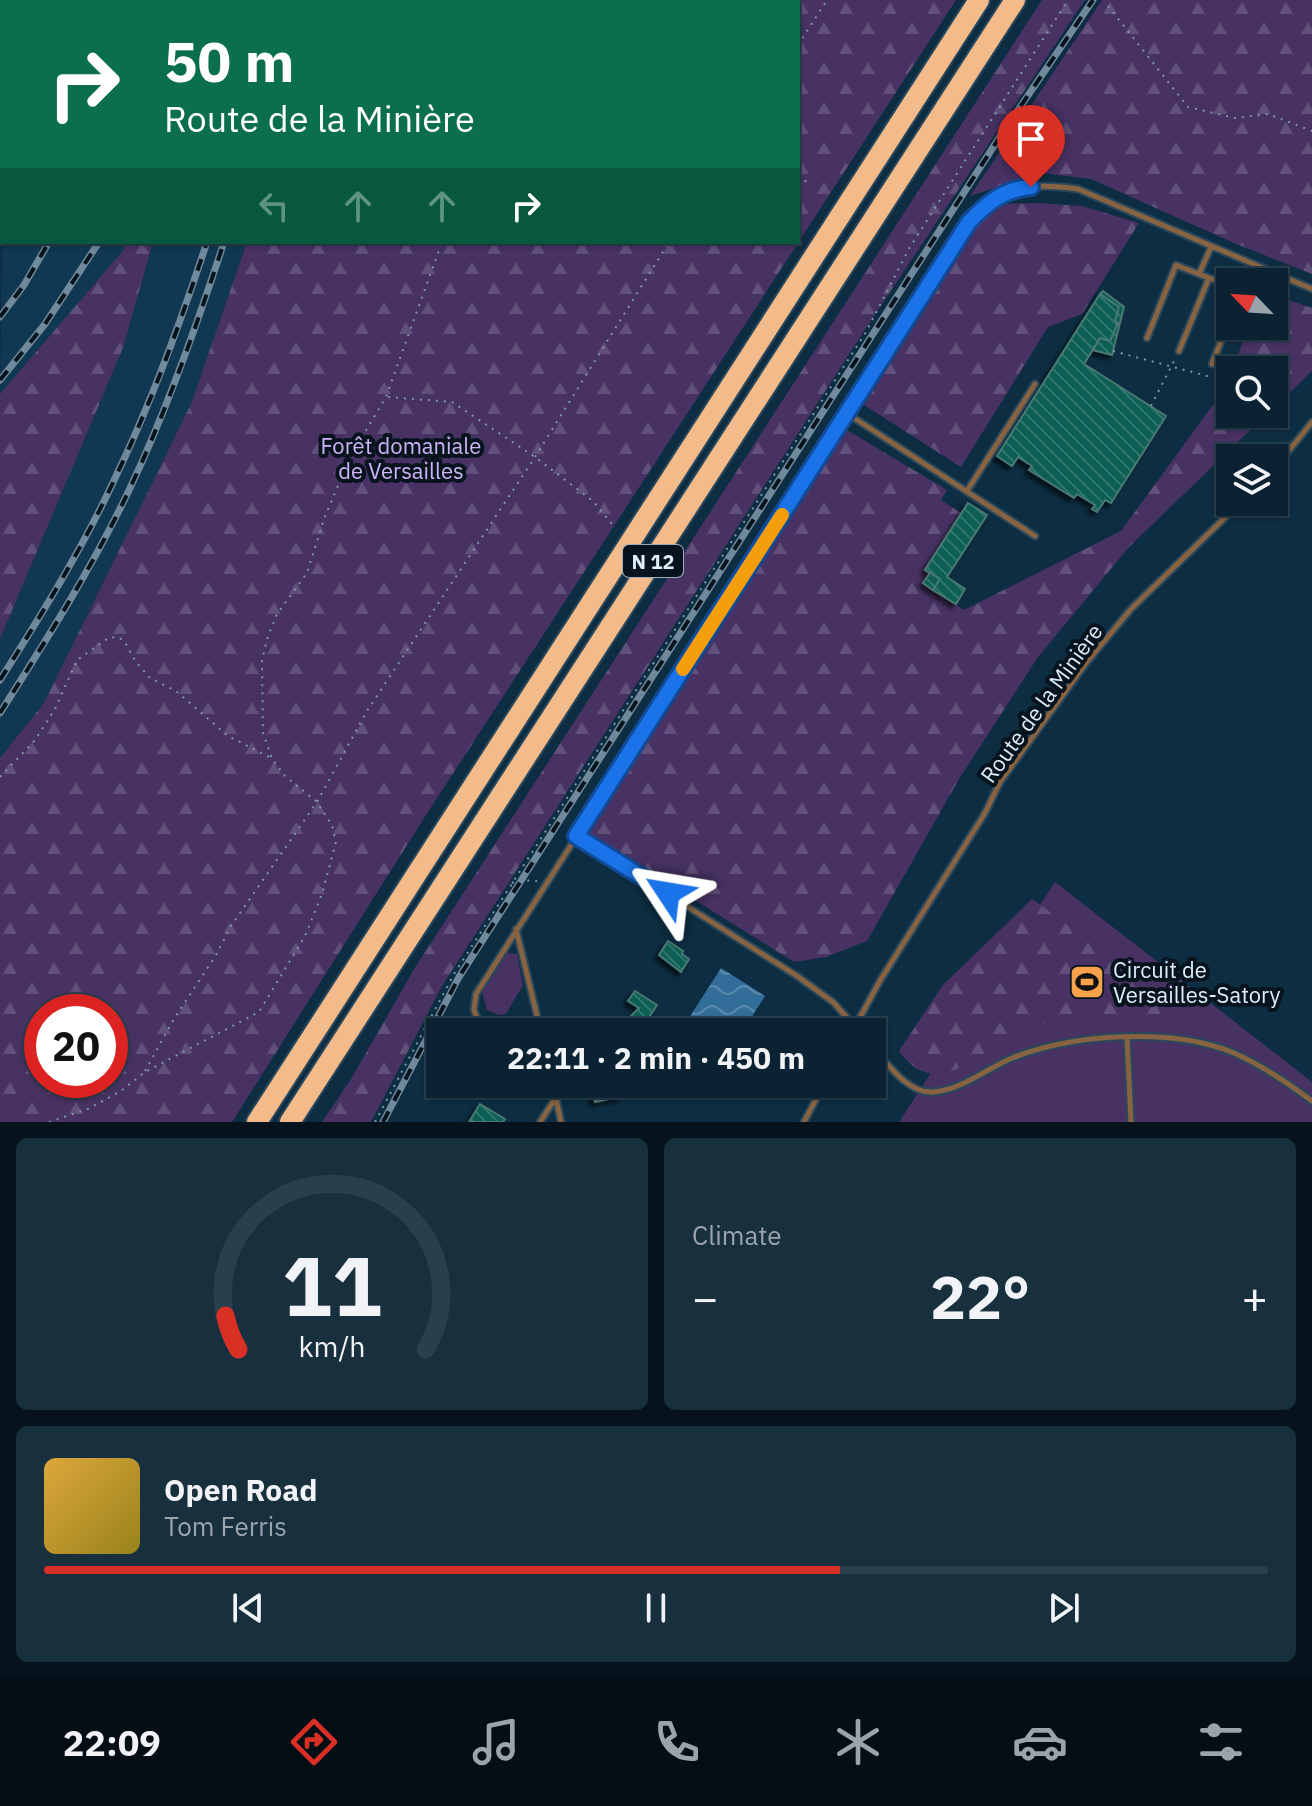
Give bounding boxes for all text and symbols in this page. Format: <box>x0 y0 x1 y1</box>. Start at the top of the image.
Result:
text: 50 m <box>164 25 294 97</box>
icon: right <box>32 32 136 136</box>
text: Route de la Minière <box>164 95 475 142</box>
pin <box>997 105 1065 187</box>
icon: arrive <box>1009 117 1053 161</box>
icon: left <box>252 184 296 228</box>
icon: ahead <box>336 184 380 228</box>
icon: ahead <box>420 184 464 228</box>
icon: right <box>504 184 548 228</box>
north arrow <box>1216 268 1288 340</box>
map controls <box>1216 268 1288 516</box>
button: search <box>1216 356 1288 428</box>
park label: Forêt domaniale de Versailles <box>321 431 481 485</box>
button: layers <box>1216 444 1288 516</box>
road number: N 12 <box>623 545 683 577</box>
street label: Route de la Minière <box>973 618 1109 788</box>
position arrow <box>626 851 710 935</box>
place label: Circuit de Versailles-Satory <box>1113 955 1280 1009</box>
sports icon: Circuit de Versailles-Satory <box>1068 963 1106 1001</box>
speed limit sign: 20 <box>24 994 128 1098</box>
text: 22:11 · 2 min · 450 m <box>507 1038 805 1077</box>
text: Climate <box>692 1218 782 1252</box>
text: 11 <box>282 1231 382 1339</box>
text: 22° <box>930 1257 1030 1336</box>
text: − <box>692 1269 718 1326</box>
text: + <box>1242 1269 1268 1326</box>
text: km/h <box>298 1328 366 1365</box>
text: Open Road <box>164 1470 317 1509</box>
text: Tom Ferris <box>164 1509 287 1543</box>
icon: previous <box>226 1586 270 1630</box>
icon: pause <box>634 1586 678 1630</box>
icon: next <box>1042 1586 1086 1630</box>
icon: directions <box>286 1714 342 1770</box>
icon: music <box>468 1714 524 1770</box>
icon: phone <box>649 1714 705 1770</box>
icon: climate <box>830 1714 886 1770</box>
icon: car <box>1012 1714 1068 1770</box>
icon: filters <box>1193 1714 1249 1770</box>
text: 22:09 <box>63 1719 161 1766</box>

